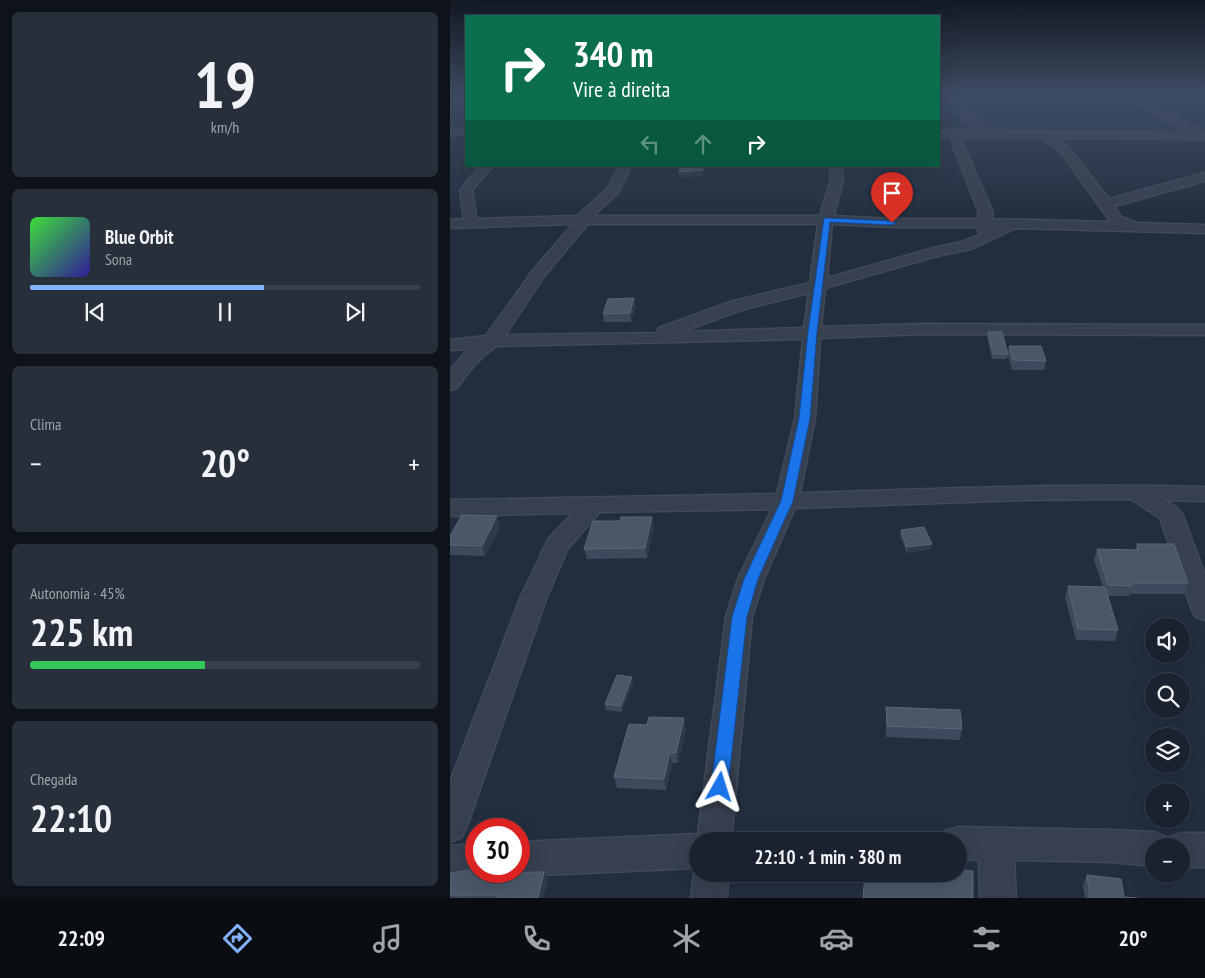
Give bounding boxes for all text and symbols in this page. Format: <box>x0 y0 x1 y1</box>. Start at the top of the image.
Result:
text: 340 m <box>573 31 654 77</box>
icon: right <box>490 35 555 100</box>
text: 19 <box>194 42 256 126</box>
text: Vire à direita <box>573 75 670 103</box>
text: km/h <box>211 117 239 137</box>
icon: left <box>636 130 664 158</box>
icon: ahead <box>689 130 717 158</box>
icon: right <box>742 130 770 158</box>
pin <box>871 172 913 223</box>
icon: arrive <box>878 179 906 207</box>
text: Blue Orbit <box>105 225 174 249</box>
text: Sona <box>105 249 132 269</box>
icon: previous <box>81 298 109 326</box>
icon: pause <box>211 298 239 326</box>
icon: next <box>341 298 369 326</box>
text: Clima <box>30 414 61 434</box>
text: 20° <box>200 438 250 487</box>
text: − <box>30 445 42 482</box>
text: + <box>408 445 420 482</box>
text: Autonomia · 45% <box>30 583 125 603</box>
text: 225 km <box>30 607 133 656</box>
map controls <box>1145 618 1190 883</box>
button: sound <box>1145 618 1190 663</box>
button: search <box>1145 673 1190 718</box>
button: layers <box>1145 728 1190 773</box>
position arrow <box>693 760 745 812</box>
text: Chegada <box>30 769 78 789</box>
button: + <box>1145 783 1190 828</box>
text: 22:10 <box>30 793 112 842</box>
speed limit sign: 30 <box>465 818 530 883</box>
button: − <box>1145 838 1190 883</box>
text: 22:10 · 1 min · 380 m <box>755 845 901 869</box>
icon: directions <box>220 921 255 956</box>
icon: music <box>370 921 405 956</box>
icon: phone <box>519 921 554 956</box>
icon: climate <box>669 921 704 956</box>
icon: car <box>819 921 854 956</box>
icon: filters <box>969 921 1004 956</box>
text: 22:09 <box>57 924 105 952</box>
text: 20° <box>1118 924 1148 952</box>

